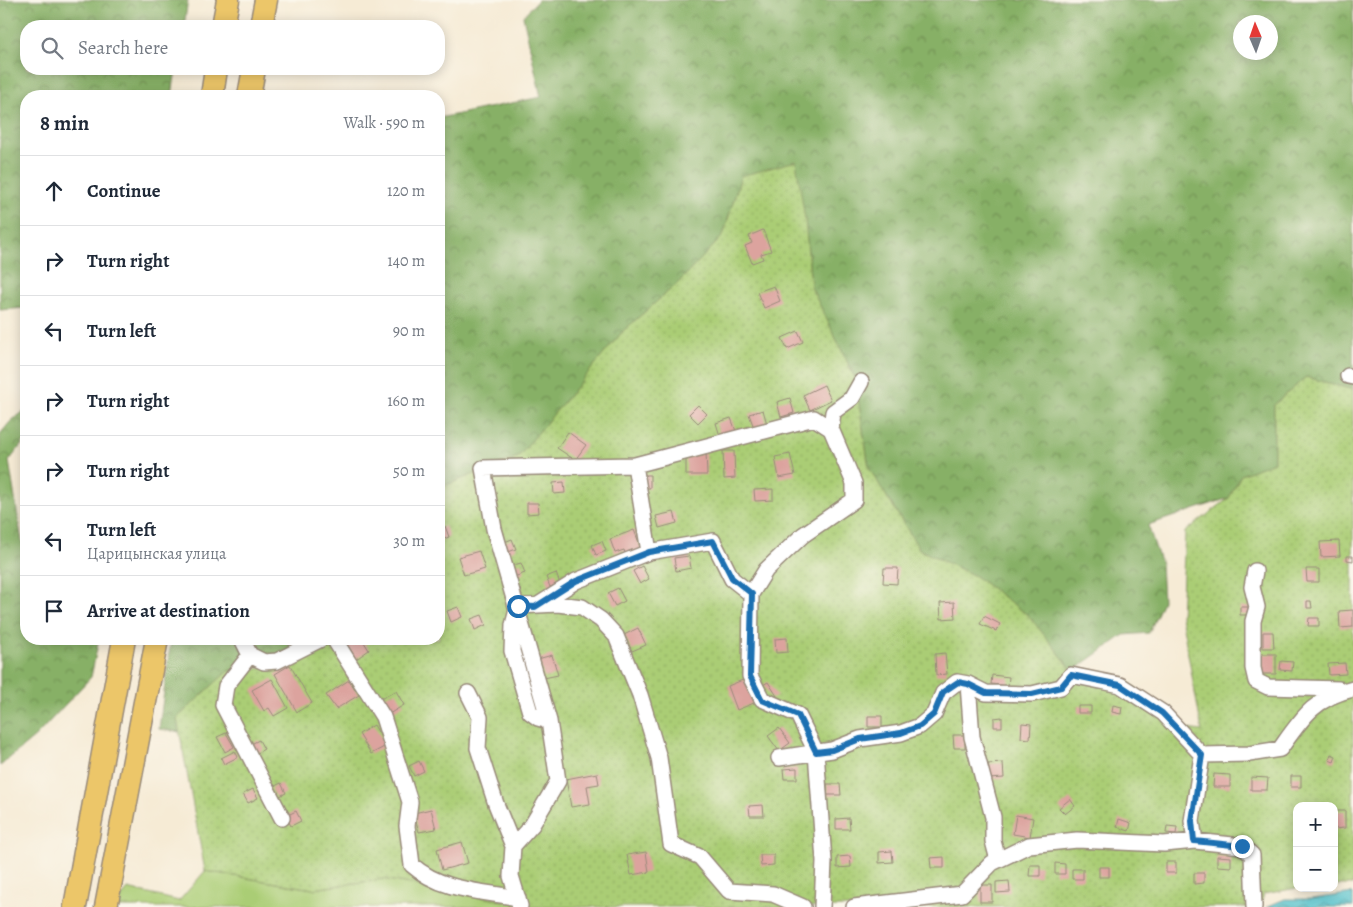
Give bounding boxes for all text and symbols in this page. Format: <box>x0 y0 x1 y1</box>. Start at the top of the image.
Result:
north arrow <box>1233 15 1278 60</box>
search box <box>20 20 445 75</box>
icon: search <box>38 34 66 62</box>
text: Search here <box>78 35 168 61</box>
text: 8 min <box>40 109 89 137</box>
text: Walk · 590 m <box>343 112 425 134</box>
icon: ahead <box>40 177 68 205</box>
text: Continue <box>87 178 161 204</box>
text: 120 m <box>387 180 425 202</box>
icon: right <box>40 247 68 275</box>
text: Turn right <box>87 248 169 274</box>
text: 140 m <box>387 250 425 272</box>
icon: left <box>40 317 68 345</box>
text: Turn left <box>87 318 156 344</box>
text: 90 m <box>393 320 425 342</box>
icon: right <box>40 387 68 415</box>
text: Turn right <box>87 388 169 414</box>
text: 160 m <box>387 390 425 412</box>
icon: right <box>40 457 68 485</box>
text: Turn right <box>87 458 169 484</box>
text: 50 m <box>393 460 425 482</box>
text: Turn left <box>87 517 156 543</box>
icon: left <box>40 527 68 555</box>
text: 30 m <box>393 530 425 552</box>
text: Царицынская улица <box>87 543 226 565</box>
route start <box>507 595 530 618</box>
icon: arrive <box>40 597 68 625</box>
text: Arrive at destination <box>87 598 250 624</box>
map controls <box>1293 802 1338 892</box>
button: + <box>1293 802 1338 847</box>
route end <box>1231 835 1254 858</box>
button: − <box>1293 847 1338 892</box>

